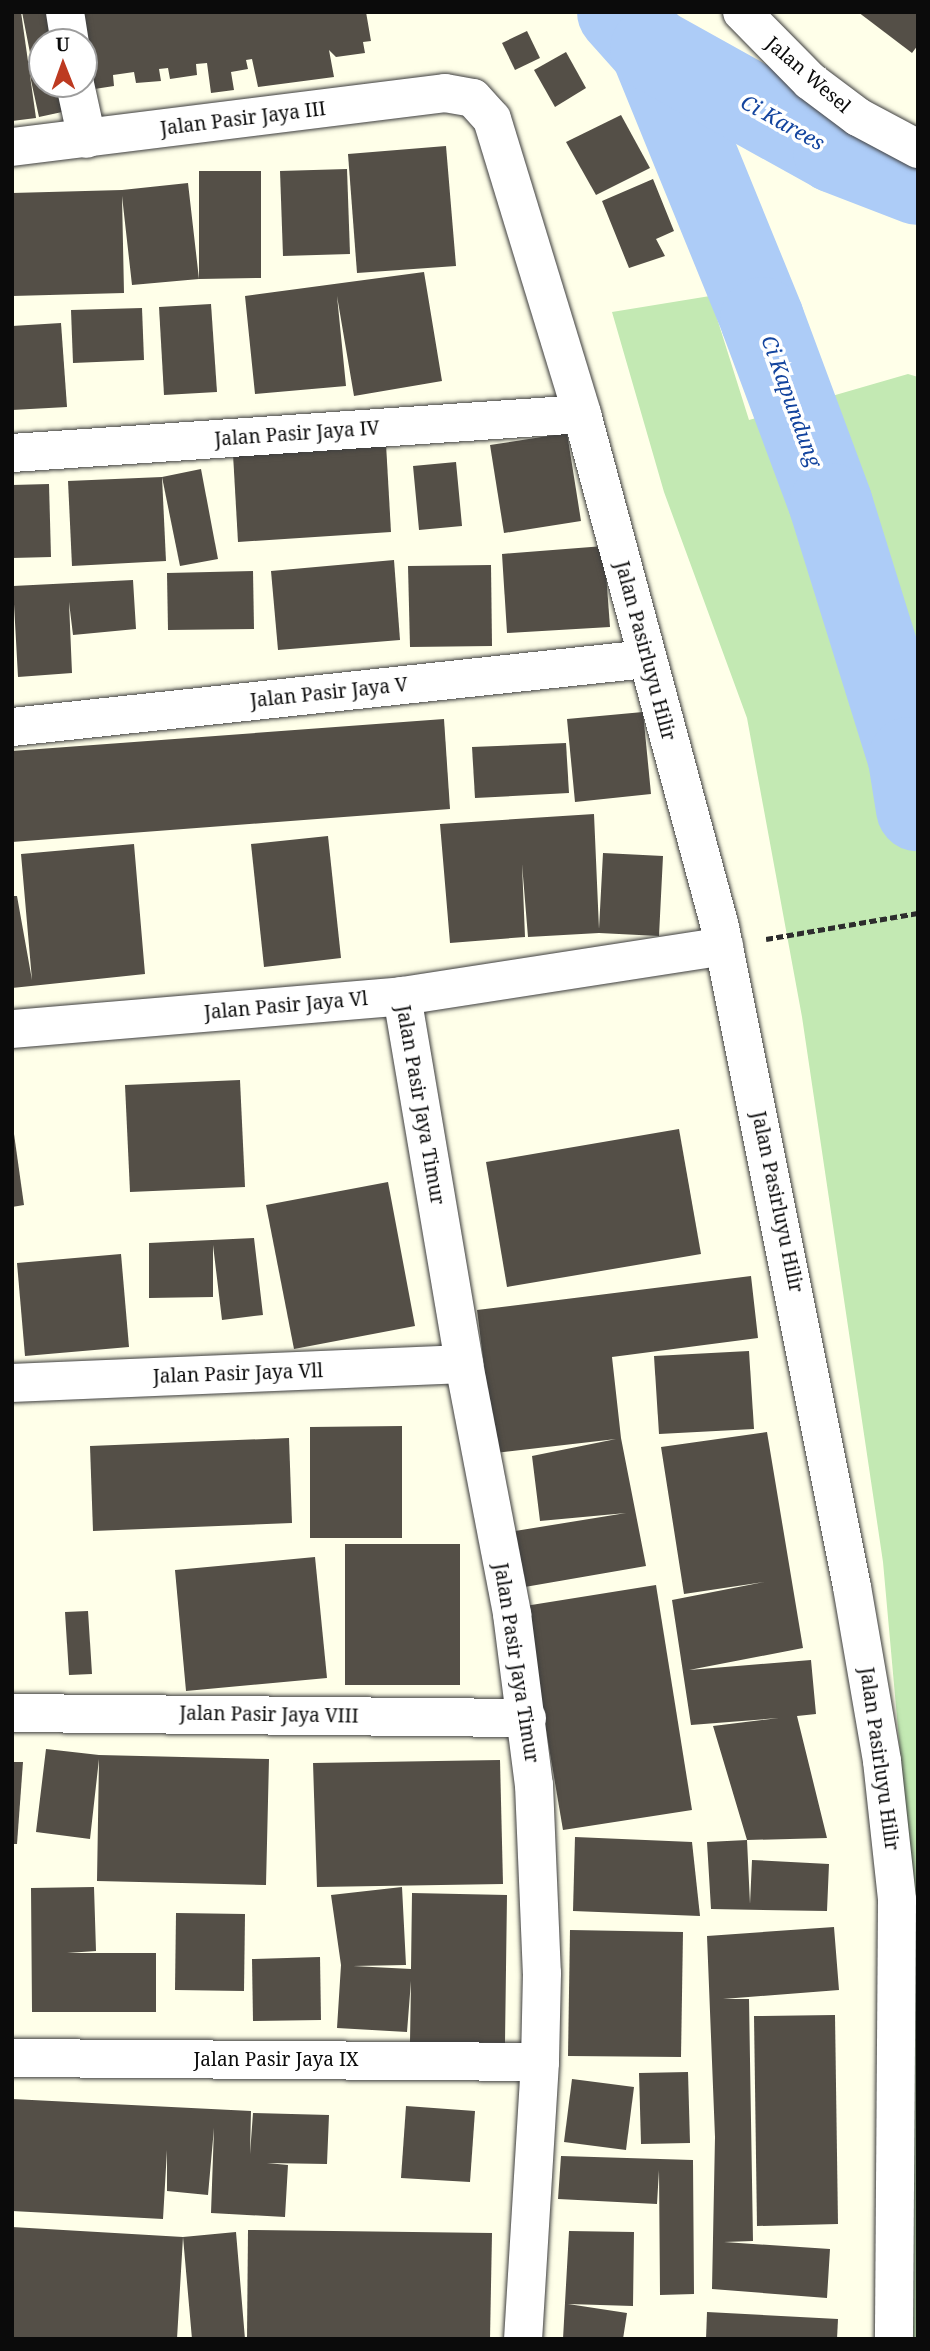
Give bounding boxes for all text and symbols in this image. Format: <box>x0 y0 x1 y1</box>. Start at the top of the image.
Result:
north arrow <box>28 28 98 98</box>
text: U <box>55 31 70 57</box>
street label: Jalan Wesel <box>761 32 855 118</box>
water label: Ci Karees <box>737 89 829 155</box>
street label: Jalan Pasir Jaya III <box>159 98 327 140</box>
water label: Ci Kapundung <box>757 332 827 470</box>
street label: Jalan Pasir Jaya IV <box>214 417 380 451</box>
street label: Jalan Pasirluyu Hilir <box>610 559 680 743</box>
street label: Jalan Pasir Jaya V <box>249 673 409 713</box>
street label: Jalan Pasir Jaya Vl <box>203 987 369 1025</box>
street label: Jalan Pasir Jaya Timur <box>391 1003 449 1207</box>
street label: Jalan Pasirluyu Hilir <box>747 1109 807 1295</box>
street label: Jalan Pasir Jaya Vll <box>153 1360 323 1388</box>
street label: Jalan Pasir Jaya Timur <box>489 1561 543 1765</box>
street label: Jalan Pasirluyu Hilir <box>855 1666 903 1852</box>
street label: Jalan Pasir Jaya VIII <box>179 1702 359 1728</box>
street label: Jalan Pasir Jaya IX <box>194 2049 358 2071</box>

